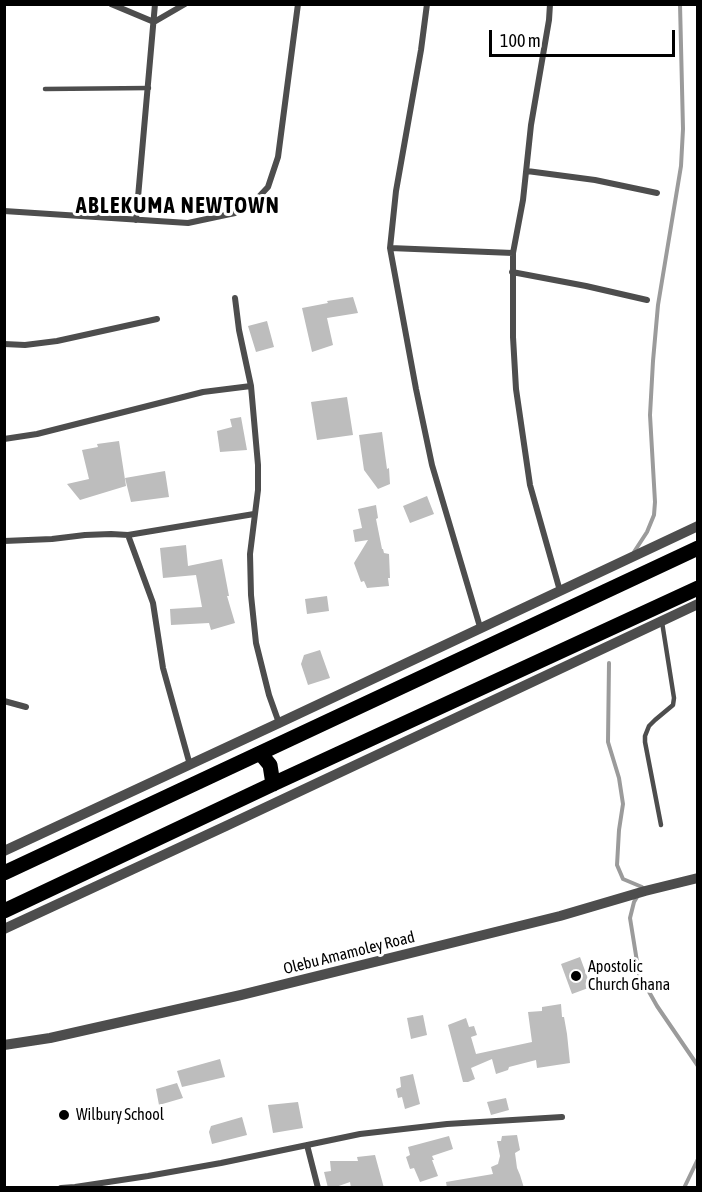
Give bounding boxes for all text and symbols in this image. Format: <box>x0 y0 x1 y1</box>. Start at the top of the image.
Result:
scale bar <box>492 18 678 56</box>
text: 100 m <box>500 30 541 51</box>
district label: ABLEKUMA NEWTOWN <box>76 193 280 219</box>
street label: Olebu Amamoley Road <box>281 927 417 979</box>
place label: Apostolic Church Ghana <box>588 957 670 995</box>
marker: Apostolic Church Ghana <box>569 969 583 983</box>
place label: Wilbury School <box>76 1105 164 1125</box>
marker: Wilbury School <box>57 1108 71 1122</box>

